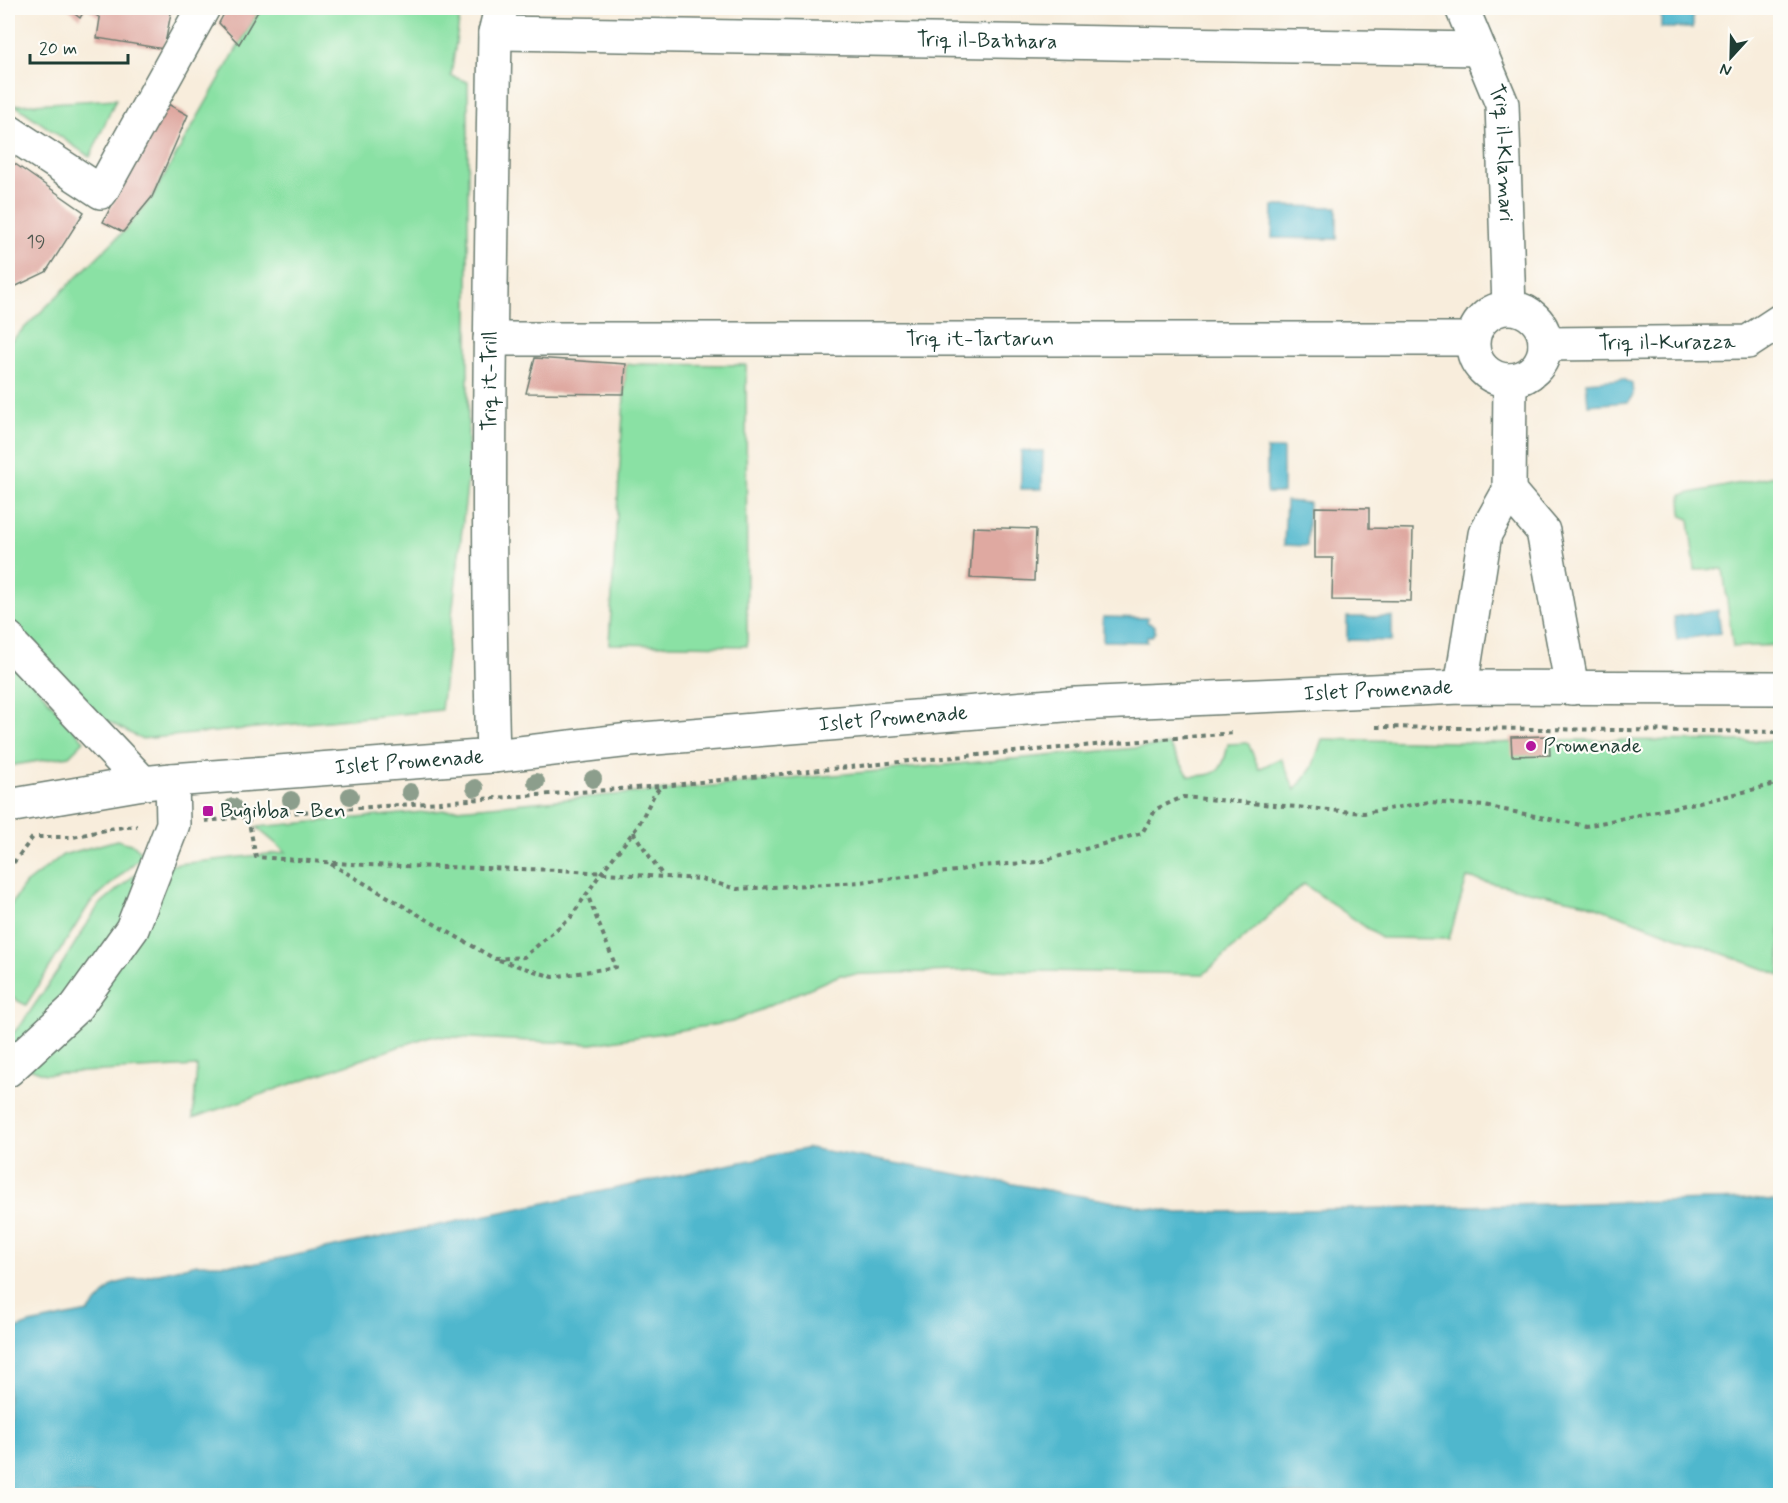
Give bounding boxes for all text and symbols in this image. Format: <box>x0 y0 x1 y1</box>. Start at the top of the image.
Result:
street label: Triq il-Baħħara <box>916 26 1058 56</box>
scale bar <box>30 27 128 65</box>
north arrow <box>1701 27 1761 87</box>
text: 20 m <box>39 37 77 61</box>
text: N <box>1717 58 1735 81</box>
street label: Triq il-Klamari <box>1481 80 1520 222</box>
house number: 19 <box>27 230 45 254</box>
street label: Triq it-Tartarun <box>906 325 1054 353</box>
street label: Triq il-Kurazza <box>1598 328 1736 357</box>
street label: Triq it-Trill <box>476 331 504 431</box>
street label: Islet Promenade <box>1303 673 1454 708</box>
street label: Islet Promenade <box>818 699 969 739</box>
place label: Promenade <box>1543 732 1642 760</box>
marker: Promenade <box>1524 739 1538 753</box>
street label: Islet Promenade <box>334 743 485 782</box>
place label: Buġibba - Ben <box>220 797 346 825</box>
marker: Buġibba - Ben <box>201 804 215 818</box>

